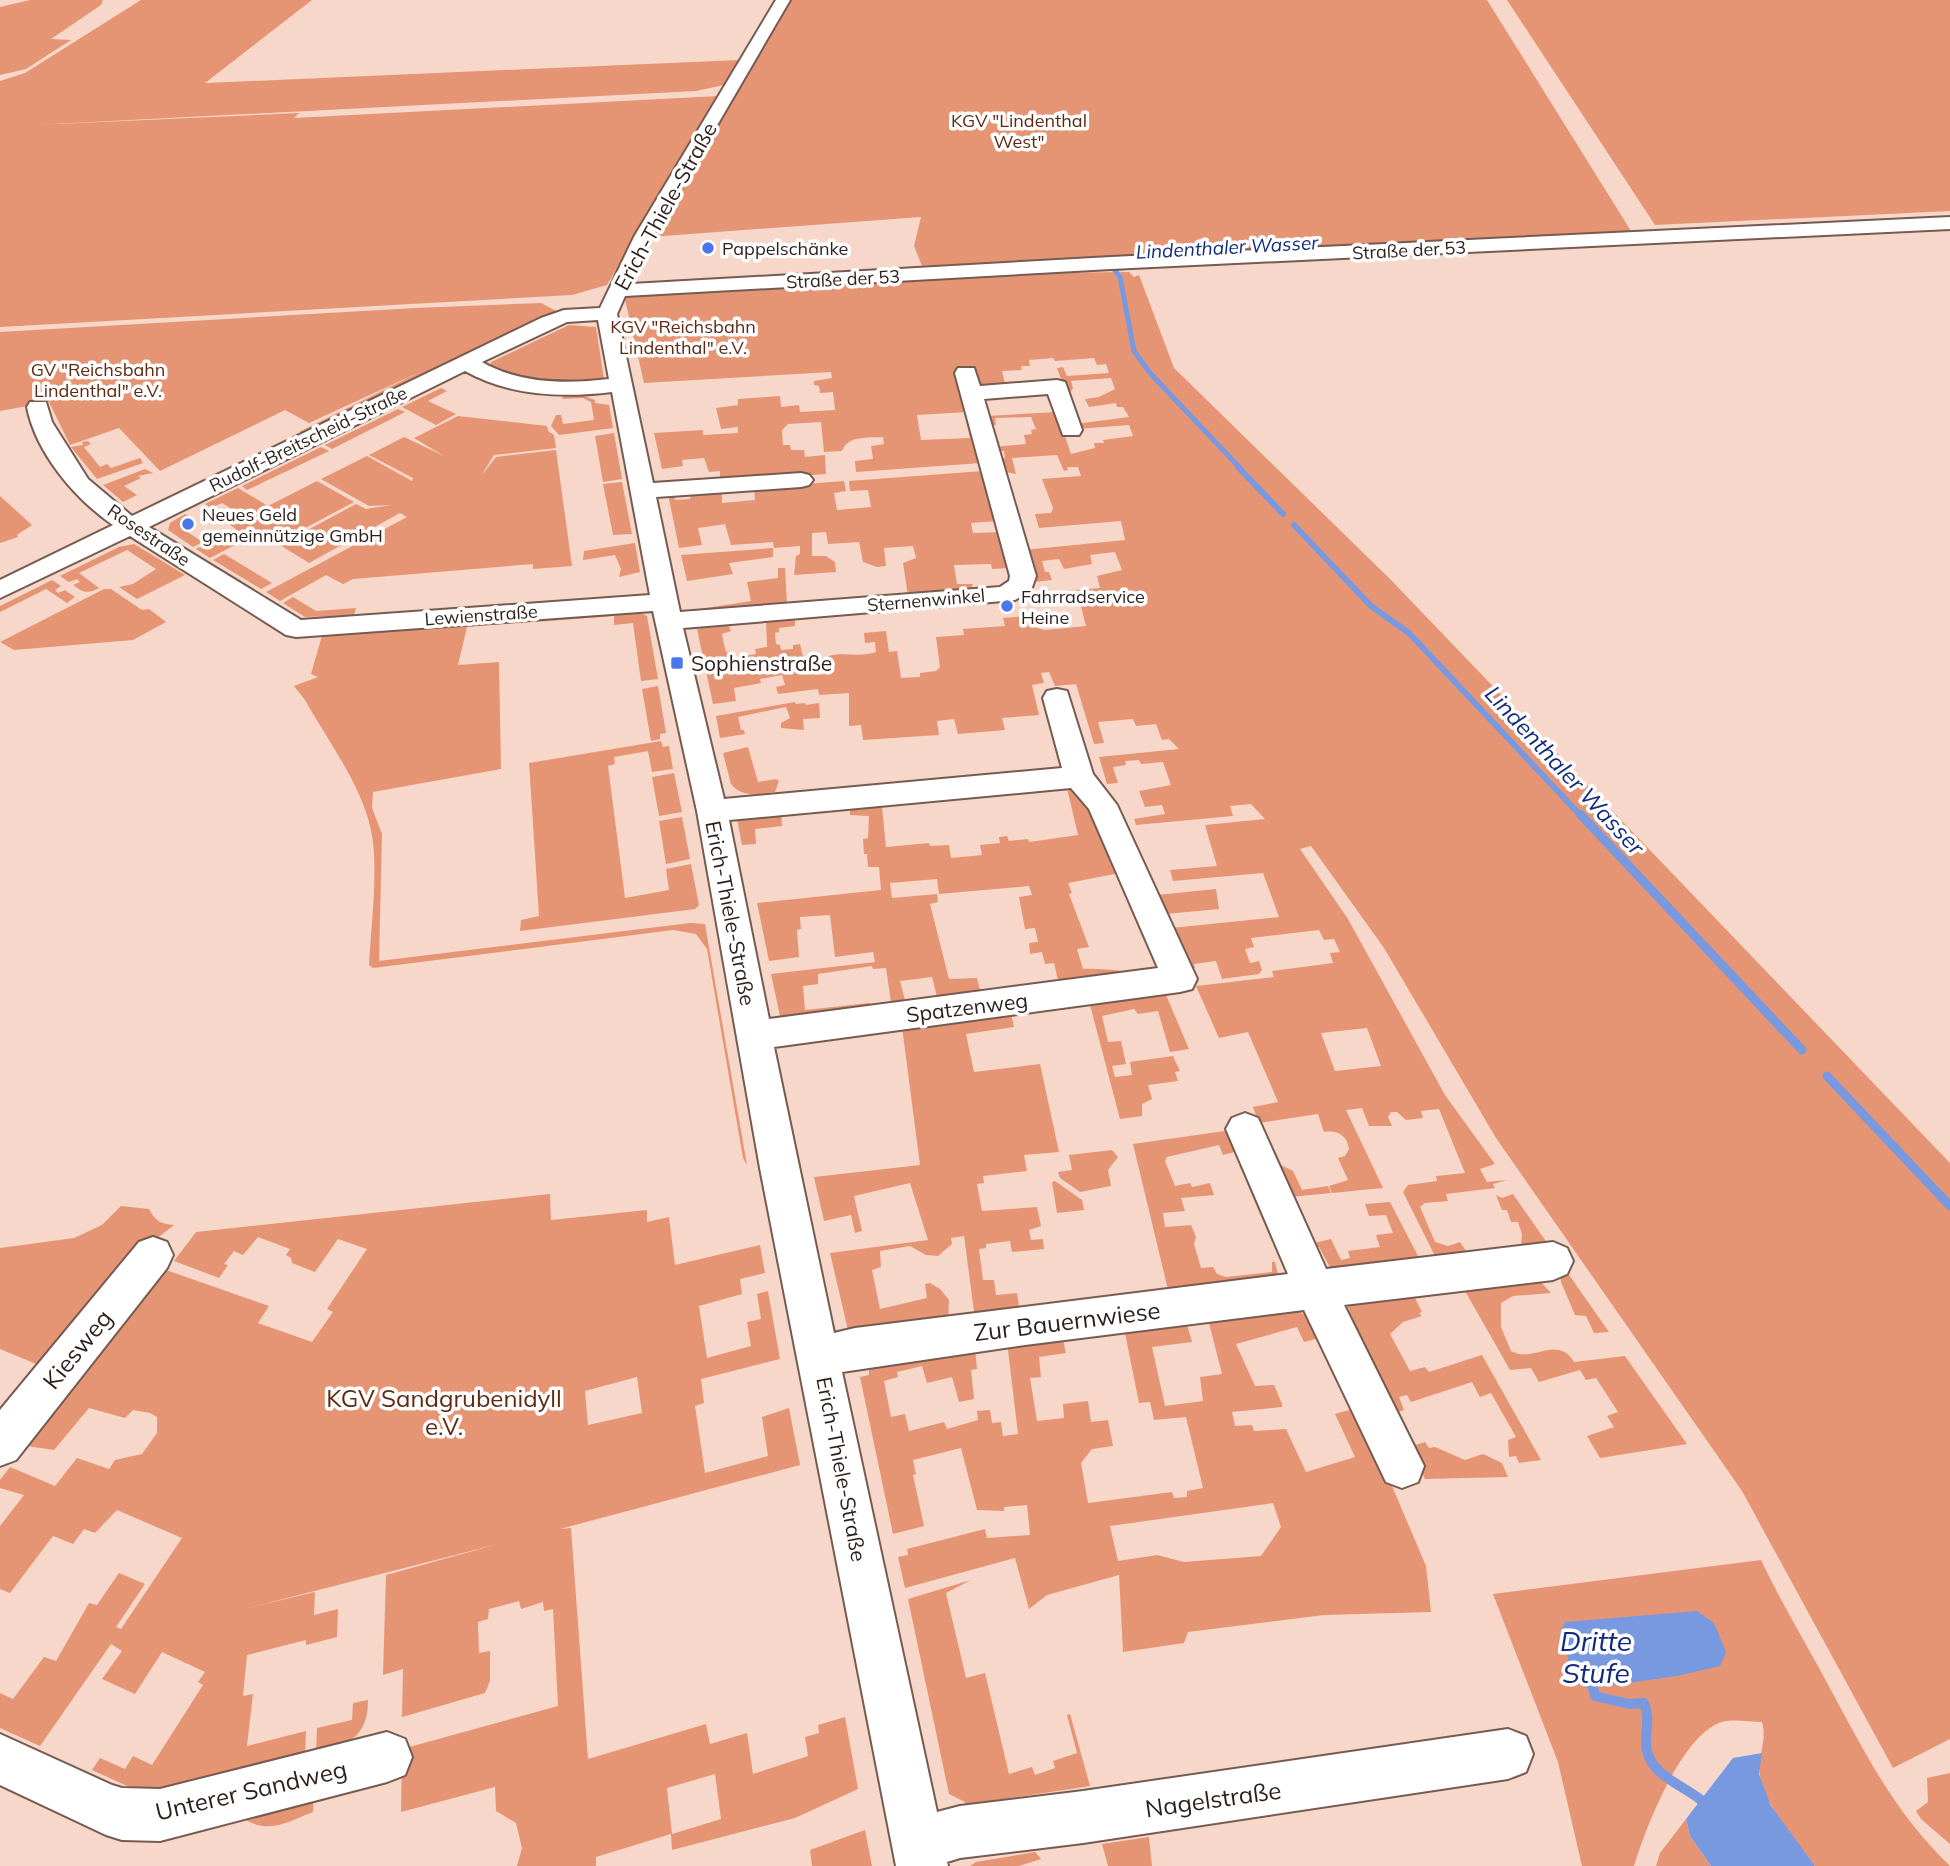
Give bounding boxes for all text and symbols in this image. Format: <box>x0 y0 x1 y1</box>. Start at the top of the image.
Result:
park label: KGV "Lindenthal West" <box>951 109 1087 153</box>
street label: Erich-Thiele-Straße <box>608 118 722 294</box>
water label: Lindenthaler Wasser <box>1135 230 1320 264</box>
street label: Straße der 53 <box>1351 236 1467 264</box>
place label: Pappelschänke <box>722 237 848 260</box>
marker: Pappelschänke <box>700 240 716 256</box>
street label: Straße der 53 <box>785 265 901 293</box>
park label: KGV "Reichsbahn Lindenthal" e.V. <box>610 315 756 359</box>
park label: GV "Reichsbahn Lindenthal" e.V. <box>31 358 165 402</box>
street label: Rudolf-Breitscheid-Straße <box>205 381 411 497</box>
street label: Rosestraße <box>103 499 195 571</box>
place label: Neues Geld gemeinnützige GmbH <box>202 503 383 547</box>
marker: Neues Geld gemeinnützige GmbH <box>180 516 196 532</box>
street label: Sternenwinkel <box>866 583 986 617</box>
place label: Fahrradservice Heine <box>1021 585 1145 629</box>
marker: Fahrradservice Heine <box>999 598 1015 614</box>
street label: Lewienstraße <box>424 600 538 630</box>
place label: Sophienstraße <box>691 650 832 676</box>
marker: Sophienstraße <box>669 655 685 671</box>
water label: Lindenthaler Wasser <box>1479 679 1652 862</box>
street label: Erich-Thiele-Straße <box>700 818 762 1008</box>
street label: Spatzenweg <box>905 987 1029 1027</box>
street label: Zur Bauernwiese <box>972 1295 1162 1347</box>
street label: Kiesweg <box>36 1303 118 1395</box>
street label: Erich-Thiele-Straße <box>811 1374 873 1564</box>
park label: KGV Sandgrubenidyll e.V. <box>326 1383 562 1441</box>
water label: Dritte Stufe <box>1560 1623 1632 1690</box>
street label: Unterer Sandweg <box>152 1753 350 1827</box>
street label: Nagelstraße <box>1143 1775 1283 1823</box>

